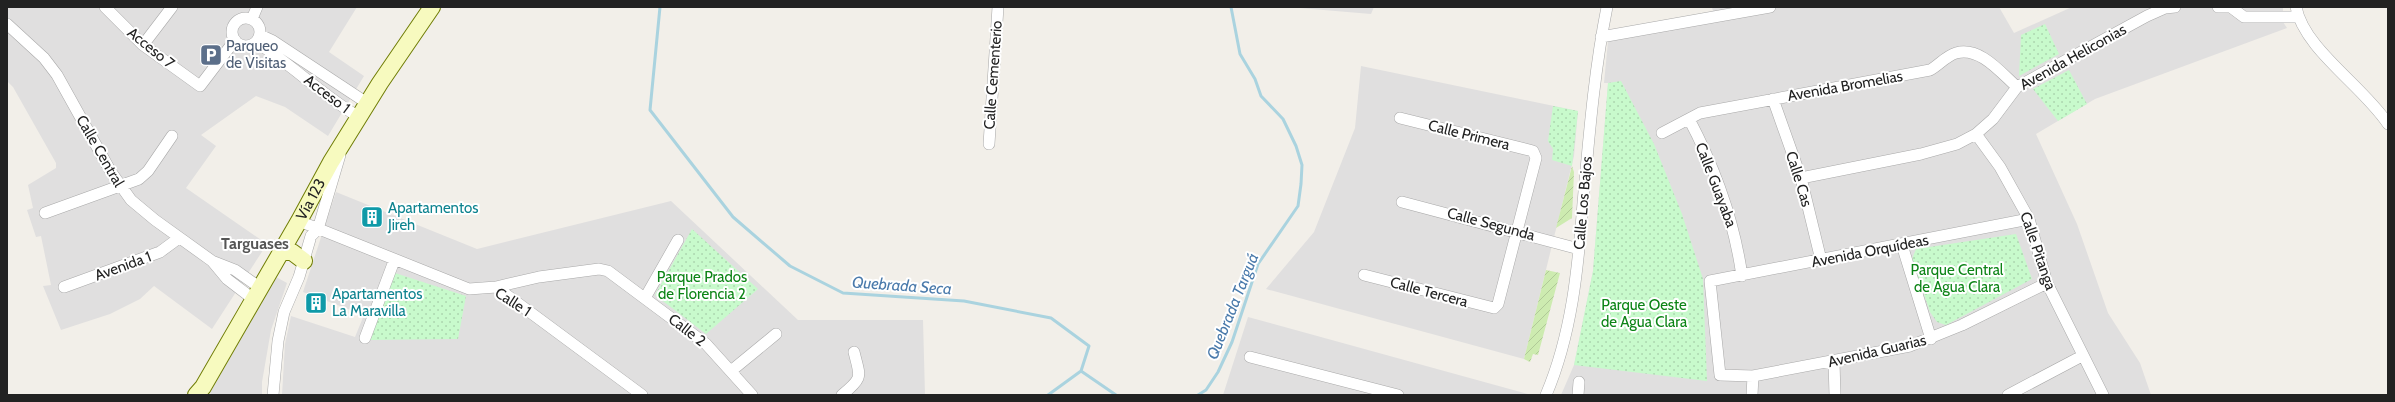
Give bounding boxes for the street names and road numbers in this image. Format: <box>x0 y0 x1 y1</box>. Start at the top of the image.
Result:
street label: Calle Cementerio <box>980 20 1006 130</box>
street label: Avenida Heliconias <box>2017 20 2129 94</box>
street label: Acceso 7 <box>124 24 179 73</box>
street label: Avenida Bromelias <box>1786 67 1904 105</box>
street label: Acceso 1 <box>300 71 354 117</box>
street label: Calle Central <box>72 112 128 190</box>
street label: Calle Primera <box>1426 116 1512 154</box>
street label: Calle Guayaba <box>1692 140 1741 231</box>
street label: Calle Cas <box>1782 149 1816 209</box>
street label: Calle Los Bajos <box>1570 156 1596 250</box>
street label: Vía 123 <box>292 176 329 223</box>
street label: Calle Segunda <box>1445 204 1538 245</box>
street label: Calle Pitanga <box>2016 210 2060 293</box>
street label: Avenida Orquídeas <box>1810 231 1930 271</box>
street label: Avenida 1 <box>92 247 154 285</box>
street label: Calle Tercera <box>1388 273 1471 311</box>
street label: Calle 1 <box>492 284 534 320</box>
street label: Calle 2 <box>665 310 709 350</box>
street label: Avenida Guarias <box>1826 331 1928 371</box>

